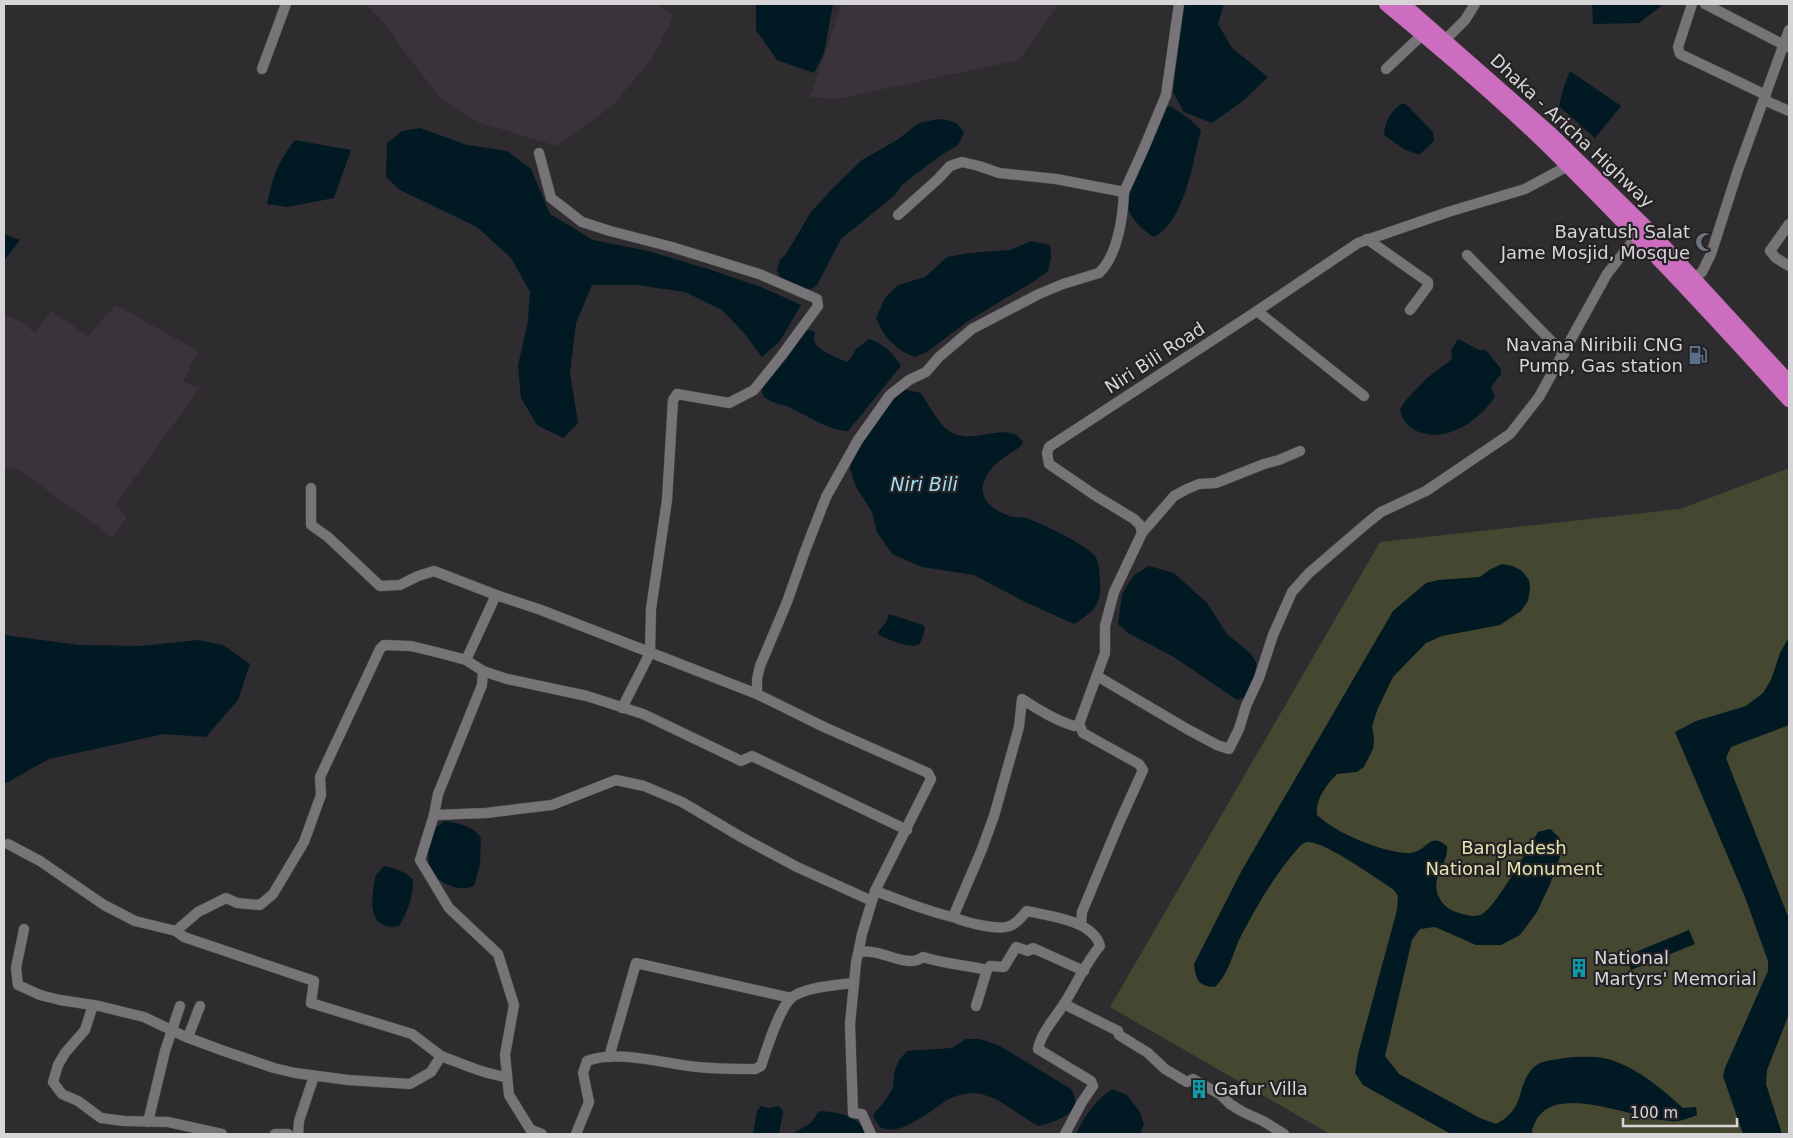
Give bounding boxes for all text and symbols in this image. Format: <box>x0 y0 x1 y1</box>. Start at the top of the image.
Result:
street label: Dhaka - Aricha Highway <box>1486 49 1659 212</box>
place label: Bayatush Salat Jame Mosjid, Mosque <box>1500 221 1690 263</box>
mosque icon: Bayatush Salat Jame Mosjid, Mosque <box>1694 231 1716 253</box>
street label: Niri Bili Road <box>1101 318 1209 398</box>
place label: Navana Niribili CNG Pump, Gas station <box>1506 334 1683 376</box>
fuel station icon: Navana Niribili CNG Pump, Gas station <box>1687 344 1709 366</box>
water label: Niri Bili <box>890 473 958 495</box>
park label: Bangladesh National Monument <box>1425 837 1603 879</box>
place label: National Martyrs' Memorial <box>1594 947 1757 989</box>
building icon: National Martyrs' Memorial <box>1568 957 1590 979</box>
building icon: Gafur Villa <box>1188 1078 1210 1100</box>
place label: Gafur Villa <box>1214 1078 1308 1099</box>
scale bar <box>1623 1096 1737 1128</box>
text: 100 m <box>1630 1104 1678 1122</box>

